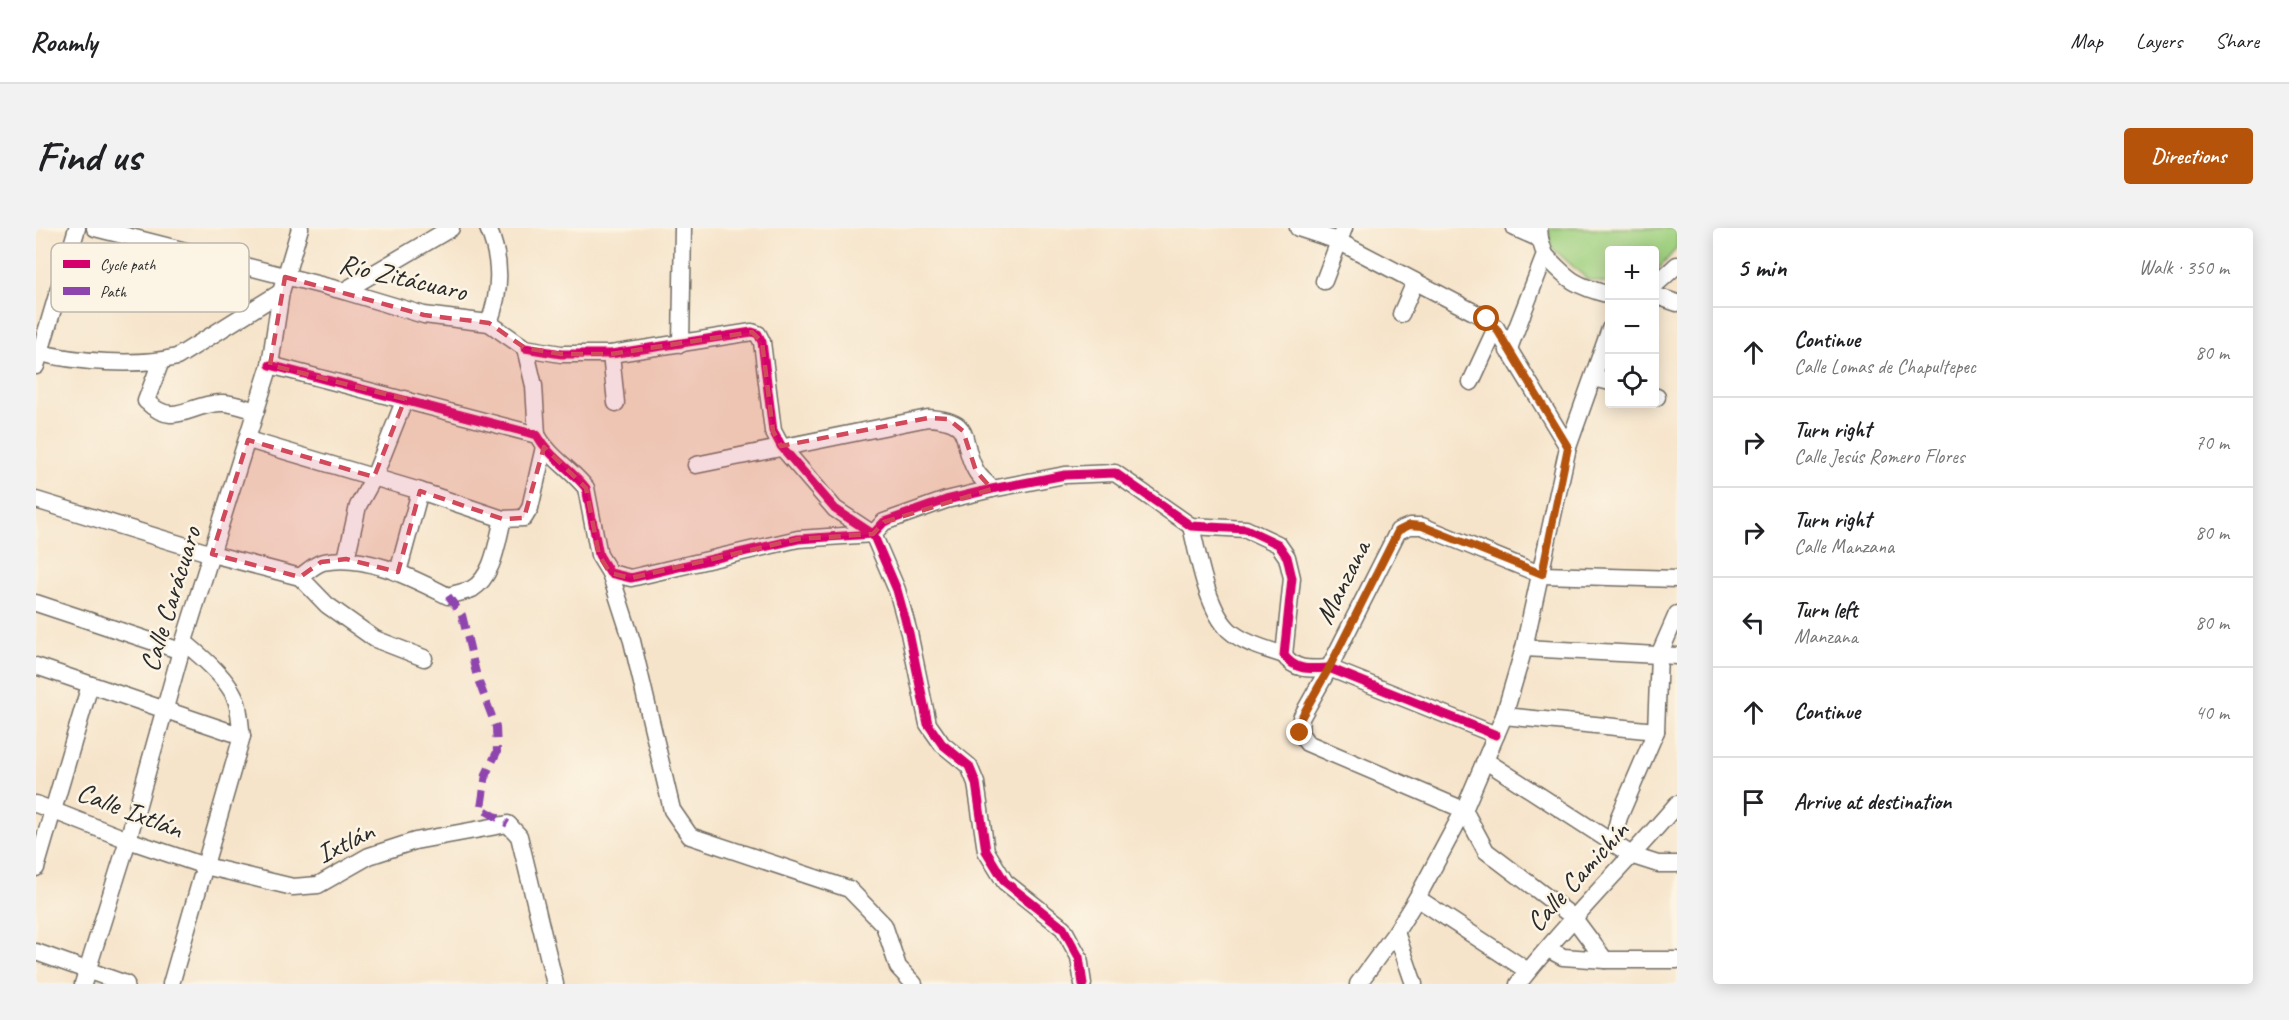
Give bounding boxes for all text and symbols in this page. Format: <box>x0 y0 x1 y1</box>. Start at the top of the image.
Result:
text: Roamly <box>30 24 97 59</box>
text: Map <box>2070 28 2103 54</box>
text: Layers <box>2136 28 2182 54</box>
text: Share <box>2215 28 2259 54</box>
button: Directions <box>2124 128 2253 184</box>
text: Find us <box>36 130 141 183</box>
legend <box>51 243 249 312</box>
street label: Río Zitácuaro <box>336 245 472 309</box>
map controls <box>1605 246 1659 408</box>
button: + <box>1605 246 1659 300</box>
text: 5 min <box>1737 251 1786 284</box>
text: Cycle path <box>100 255 156 275</box>
text: Walk · 350 m <box>2139 255 2229 280</box>
text: Path <box>100 282 127 302</box>
button: − <box>1605 300 1659 354</box>
route start <box>1473 305 1499 331</box>
text: Continue <box>1794 326 1860 354</box>
icon: ahead <box>1737 336 1770 369</box>
text: 80 m <box>2195 340 2229 365</box>
button: locate <box>1605 354 1659 408</box>
text: Calle Lomas de Chapultepec <box>1794 354 1976 379</box>
text: Turn right <box>1794 416 1871 444</box>
icon: right <box>1737 426 1770 459</box>
text: 70 m <box>2195 430 2229 455</box>
text: Calle Jesús Romero Flores <box>1794 444 1965 469</box>
text: Turn right <box>1794 506 1871 534</box>
icon: right <box>1737 516 1770 549</box>
street label: Calle Carácuaro <box>131 520 209 676</box>
text: 80 m <box>2195 520 2229 545</box>
street label: Manzana <box>1306 532 1379 630</box>
text: Calle Manzana <box>1794 534 1894 559</box>
text: Turn left <box>1794 596 1858 624</box>
icon: left <box>1737 606 1770 639</box>
text: 80 m <box>2195 610 2229 635</box>
text: Manzana <box>1794 624 1858 649</box>
icon: ahead <box>1737 696 1770 729</box>
text: Continue <box>1794 698 1860 726</box>
text: 40 m <box>2195 700 2229 725</box>
route end <box>1286 719 1312 745</box>
street label: Calle Ixtlán <box>72 774 189 847</box>
icon: arrive <box>1737 786 1770 819</box>
text: Arrive at destination <box>1794 788 1951 816</box>
street label: Calle Camichín <box>1518 812 1637 939</box>
street label: Ixtlán <box>310 813 381 871</box>

